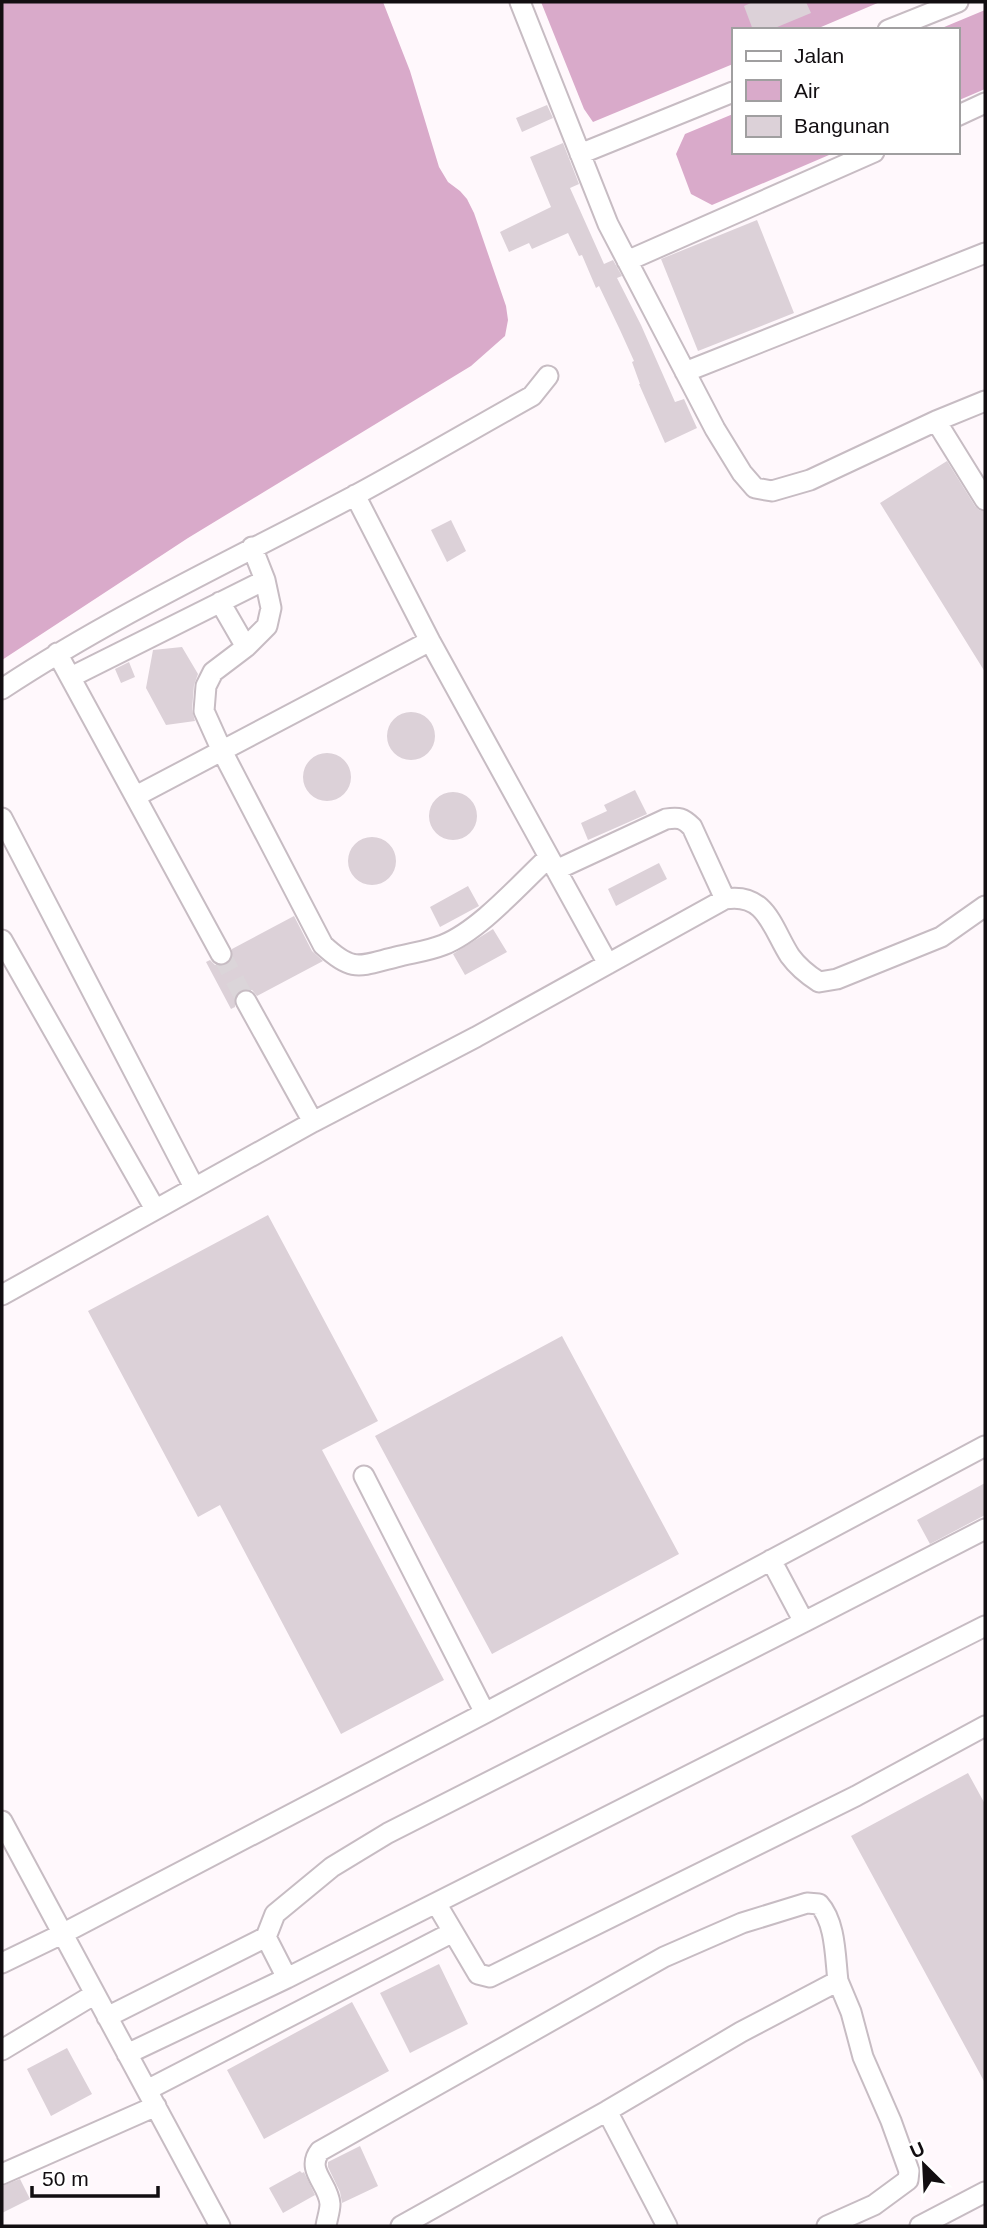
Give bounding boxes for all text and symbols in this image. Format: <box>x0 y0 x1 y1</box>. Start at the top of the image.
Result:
legend <box>732 28 959 154</box>
text: Jalan <box>794 44 844 67</box>
text: Air <box>794 79 820 102</box>
text: Bangunan <box>794 114 890 137</box>
north arrow <box>889 2130 959 2200</box>
text: U <box>907 2138 928 2162</box>
scale bar <box>32 2154 158 2198</box>
text: 50 m <box>42 2167 89 2190</box>

